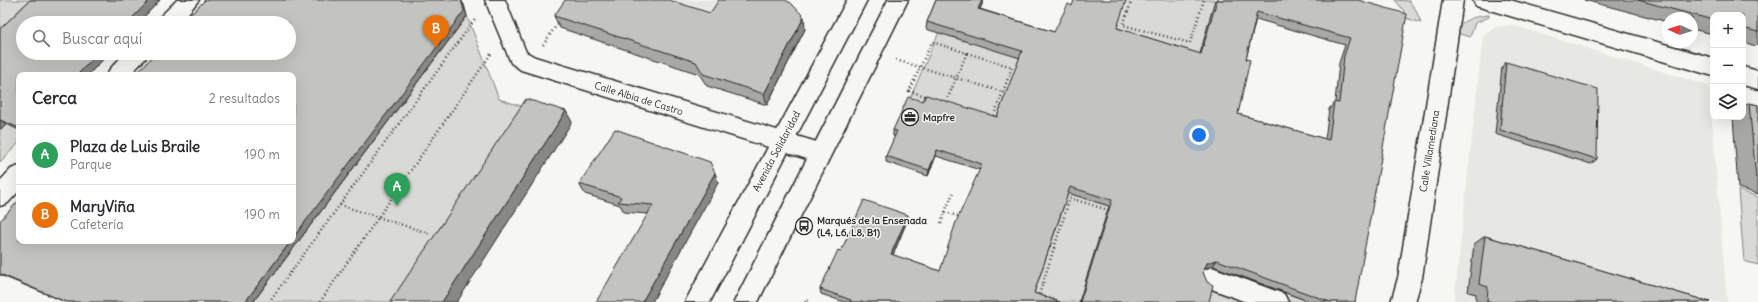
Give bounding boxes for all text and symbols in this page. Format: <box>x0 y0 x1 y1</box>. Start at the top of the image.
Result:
north arrow <box>1662 12 1698 48</box>
map controls <box>1710 12 1746 120</box>
button: + <box>1710 12 1746 48</box>
pin: B <box>423 15 449 48</box>
search box <box>16 16 296 60</box>
icon: search <box>30 27 52 49</box>
text: Buscar aquí <box>62 29 142 48</box>
button: − <box>1710 48 1746 84</box>
street label: Calle Albia de Castro <box>593 79 685 118</box>
button: layers <box>1710 84 1746 120</box>
text: Cerca <box>32 87 77 109</box>
text: 2 resultados <box>209 90 280 107</box>
office icon: Mapfre <box>900 107 920 127</box>
street label: Avenida Solidaridad <box>750 109 803 194</box>
street label: Calle Villamediana <box>1417 109 1442 193</box>
place label: Mapfre <box>923 111 955 124</box>
your location <box>1189 125 1209 145</box>
text: Plaza de Luis Braile <box>70 137 200 156</box>
text: A <box>41 146 49 163</box>
text: 190 m <box>244 146 280 163</box>
text: Parque <box>70 156 112 173</box>
pin: A <box>384 173 410 206</box>
text: MaryViña <box>70 197 135 216</box>
text: B <box>41 206 49 223</box>
text: 190 m <box>244 206 280 223</box>
place label: Marqués de la Ensenada (L4, L6, L8, B1) <box>817 214 927 239</box>
text: Cafetería <box>70 216 124 233</box>
bus stop icon: Marqués de la Ensenada (L4, L6, L8, B1) <box>794 216 814 236</box>

